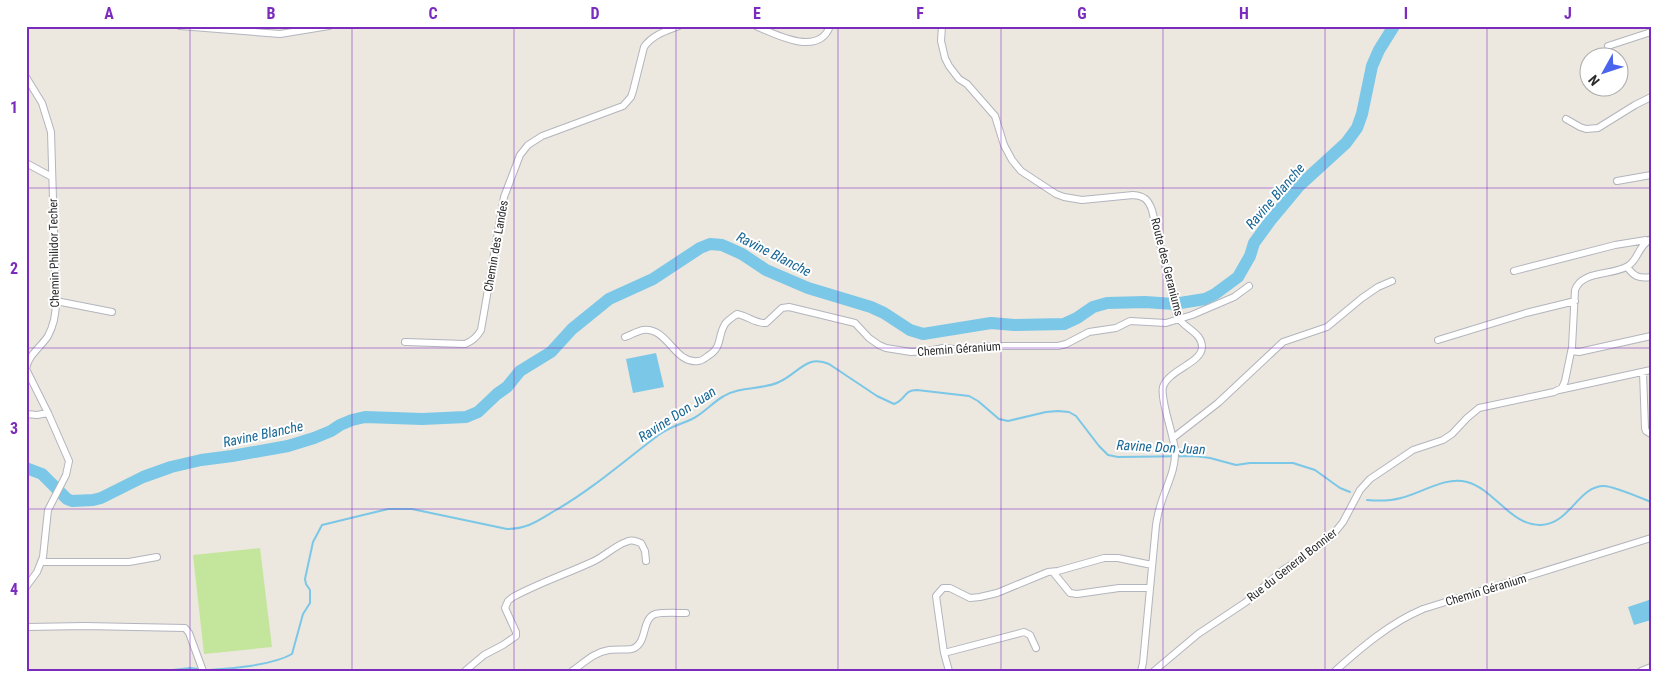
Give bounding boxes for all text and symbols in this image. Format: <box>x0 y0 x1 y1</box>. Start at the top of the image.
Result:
text: A <box>104 4 114 23</box>
text: B <box>267 4 276 23</box>
text: C <box>428 4 438 23</box>
text: D <box>590 4 600 23</box>
text: E <box>753 4 761 23</box>
text: F <box>916 4 924 23</box>
text: G <box>1077 4 1087 23</box>
text: H <box>1239 4 1249 23</box>
text: I <box>1404 4 1408 23</box>
text: J <box>1564 4 1572 23</box>
north arrow <box>1580 48 1630 98</box>
text: N <box>1585 72 1603 89</box>
text: 1 <box>10 98 18 117</box>
water label: Ravine Blanche <box>1242 160 1308 232</box>
street label: Chemin Philidor Techer <box>46 198 62 308</box>
street label: Chemin des Landes <box>481 199 511 293</box>
street label: Route des Geraniums <box>1148 216 1186 318</box>
water label: Ravine Blanche <box>734 228 814 280</box>
text: 2 <box>10 259 18 278</box>
street label: Chemin Géranium <box>917 339 1001 359</box>
water label: Ravine Don Juan <box>635 383 719 445</box>
water label: Ravine Blanche <box>221 418 305 450</box>
text: 3 <box>10 419 18 438</box>
water label: Ravine Don Juan <box>1116 437 1206 457</box>
street label: Rue du General Bonnier <box>1244 525 1340 604</box>
street label: Chemin Géranium <box>1444 571 1528 609</box>
text: 4 <box>10 580 18 599</box>

